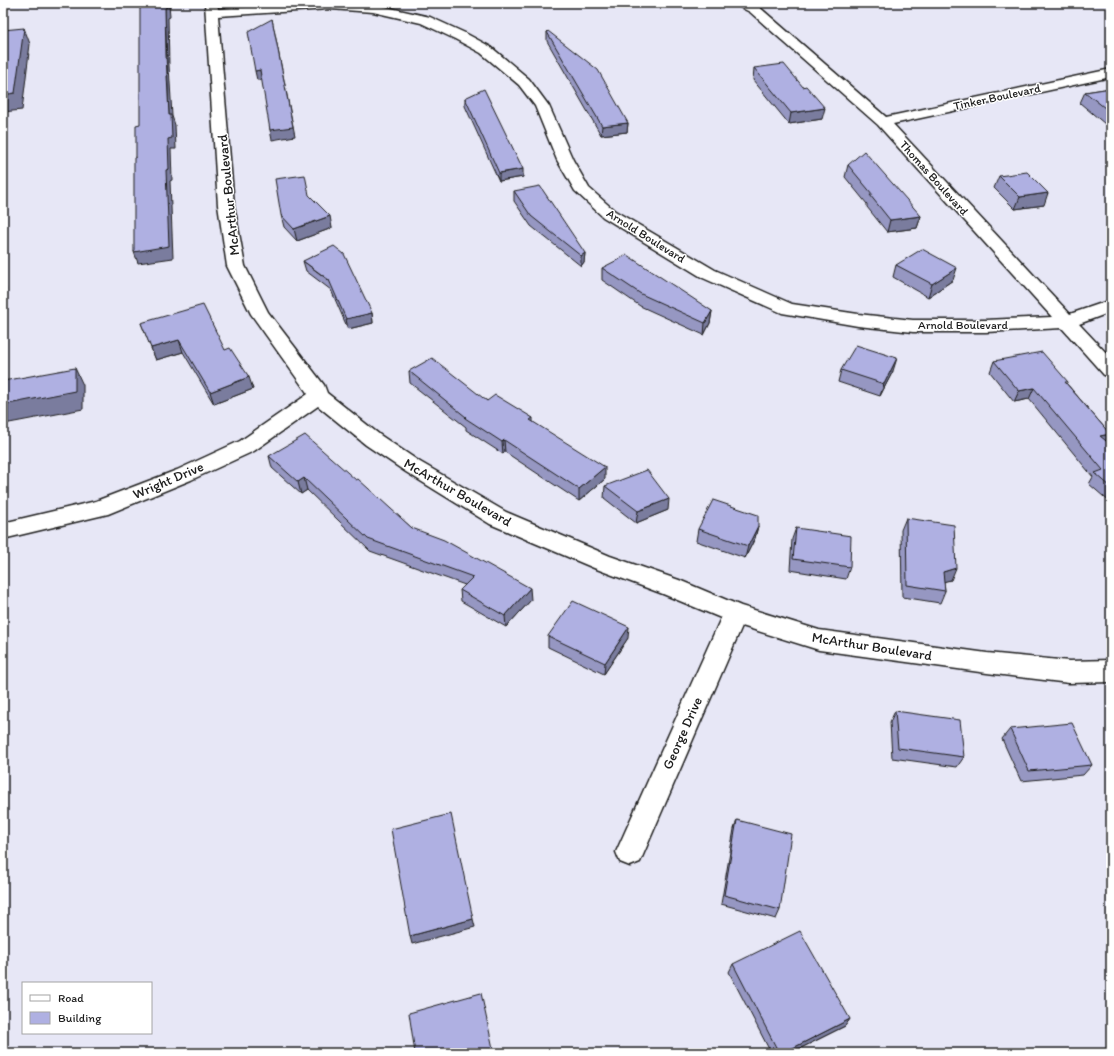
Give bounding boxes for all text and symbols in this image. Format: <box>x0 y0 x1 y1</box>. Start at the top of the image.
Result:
street label: Tinker Boulevard <box>952 81 1042 113</box>
street label: McArthur Boulevard <box>214 133 243 256</box>
street label: Thomas Boulevard <box>897 138 971 219</box>
street label: Arnold Boulevard <box>604 206 688 266</box>
street label: Arnold Boulevard <box>918 318 1009 332</box>
street label: McArthur Boulevard <box>401 455 515 530</box>
street label: Wright Drive <box>130 458 207 503</box>
street label: McArthur Boulevard <box>811 629 934 664</box>
street label: George Drive <box>659 694 706 772</box>
legend <box>22 982 152 1034</box>
text: Road <box>58 991 84 1005</box>
text: Building <box>58 1011 102 1025</box>

